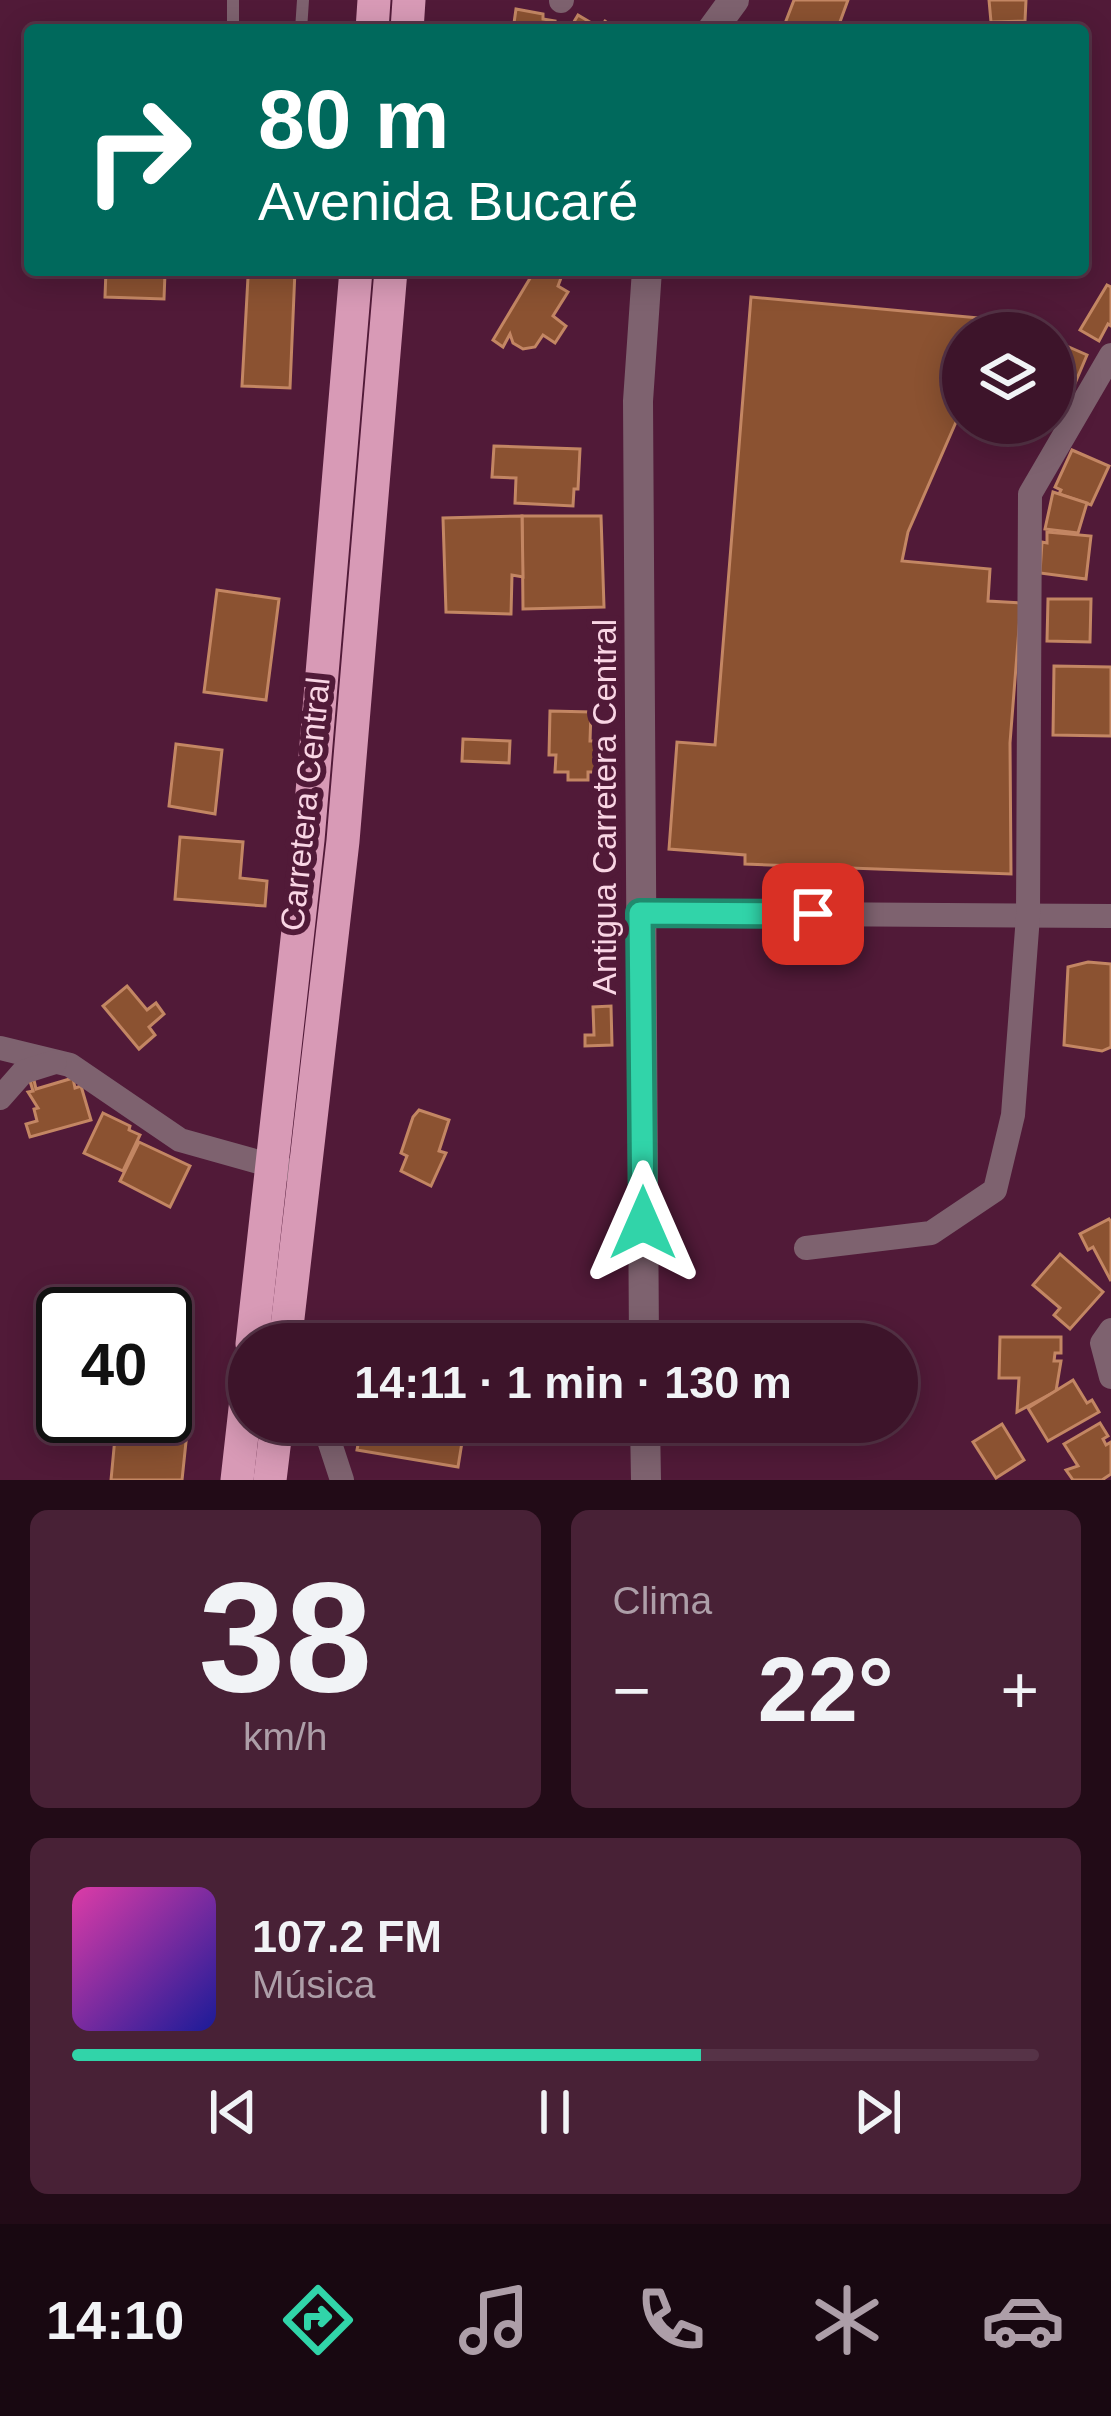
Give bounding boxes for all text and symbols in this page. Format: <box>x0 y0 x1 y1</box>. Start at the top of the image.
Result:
icon: right <box>60 72 216 228</box>
text: 80 m <box>258 72 449 166</box>
text: Avenida Bucaré <box>258 171 638 231</box>
map controls <box>942 312 1074 444</box>
button: layers <box>942 312 1074 444</box>
street label: Antigua Carretera Central <box>586 619 623 995</box>
street label: Carretera Central <box>273 675 337 933</box>
pin <box>762 863 864 965</box>
icon: arrive <box>780 881 846 947</box>
position arrow <box>580 1160 706 1286</box>
speed limit sign: 40 <box>36 1287 192 1443</box>
text: 14:11 · 1 min · 130 m <box>354 1357 792 1408</box>
text: 38 <box>198 1550 372 1724</box>
text: Clima <box>613 1579 712 1622</box>
text: 22° <box>758 1640 894 1740</box>
text: − <box>613 1653 651 1727</box>
text: + <box>1000 1653 1039 1727</box>
text: km/h <box>243 1715 328 1758</box>
text: 107.2 FM <box>252 1911 442 1962</box>
text: Música <box>252 1963 376 2006</box>
icon: previous <box>200 2079 266 2145</box>
icon: pause <box>522 2079 588 2145</box>
icon: next <box>845 2079 911 2145</box>
icon: directions <box>276 2278 360 2362</box>
icon: music <box>452 2278 536 2362</box>
icon: phone <box>629 2278 713 2362</box>
icon: climate <box>805 2278 889 2362</box>
icon: car <box>981 2278 1065 2362</box>
text: 14:10 <box>46 2290 184 2350</box>

